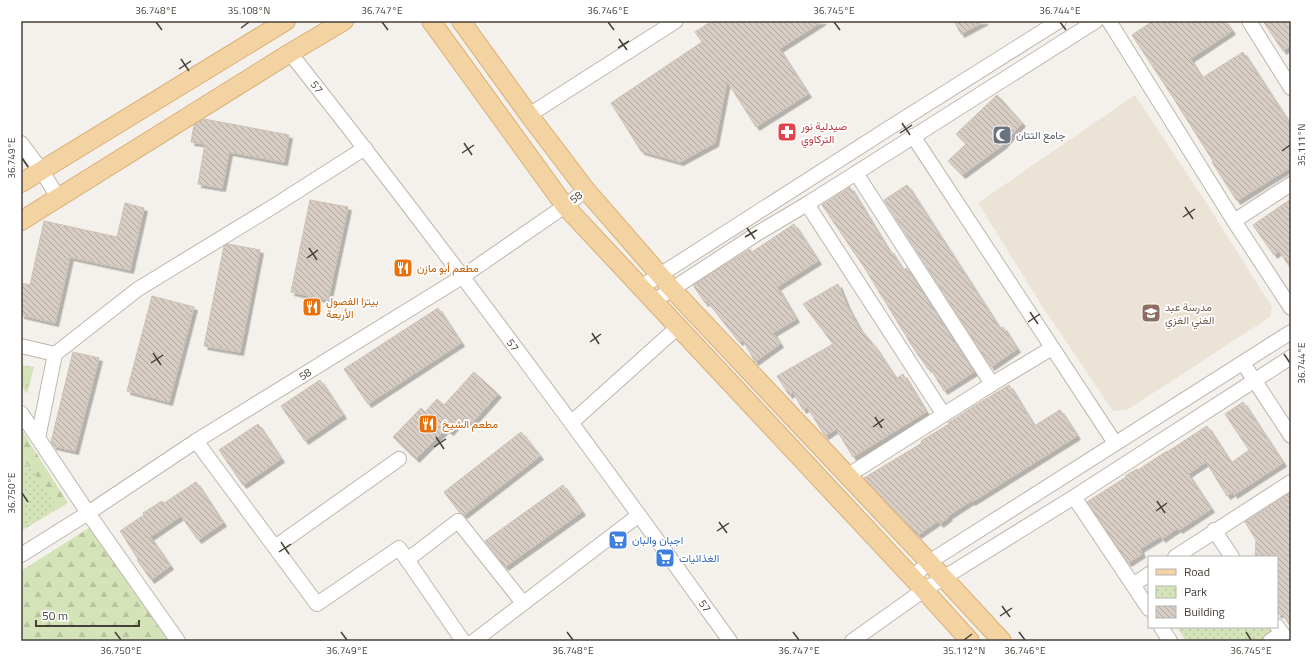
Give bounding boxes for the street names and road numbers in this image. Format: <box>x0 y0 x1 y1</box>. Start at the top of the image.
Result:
street label: 57 <box>307 77 327 97</box>
street label: 58 <box>566 187 586 207</box>
street label: 57 <box>503 335 523 355</box>
street label: 58 <box>296 364 314 384</box>
street label: 57 <box>695 596 715 616</box>

